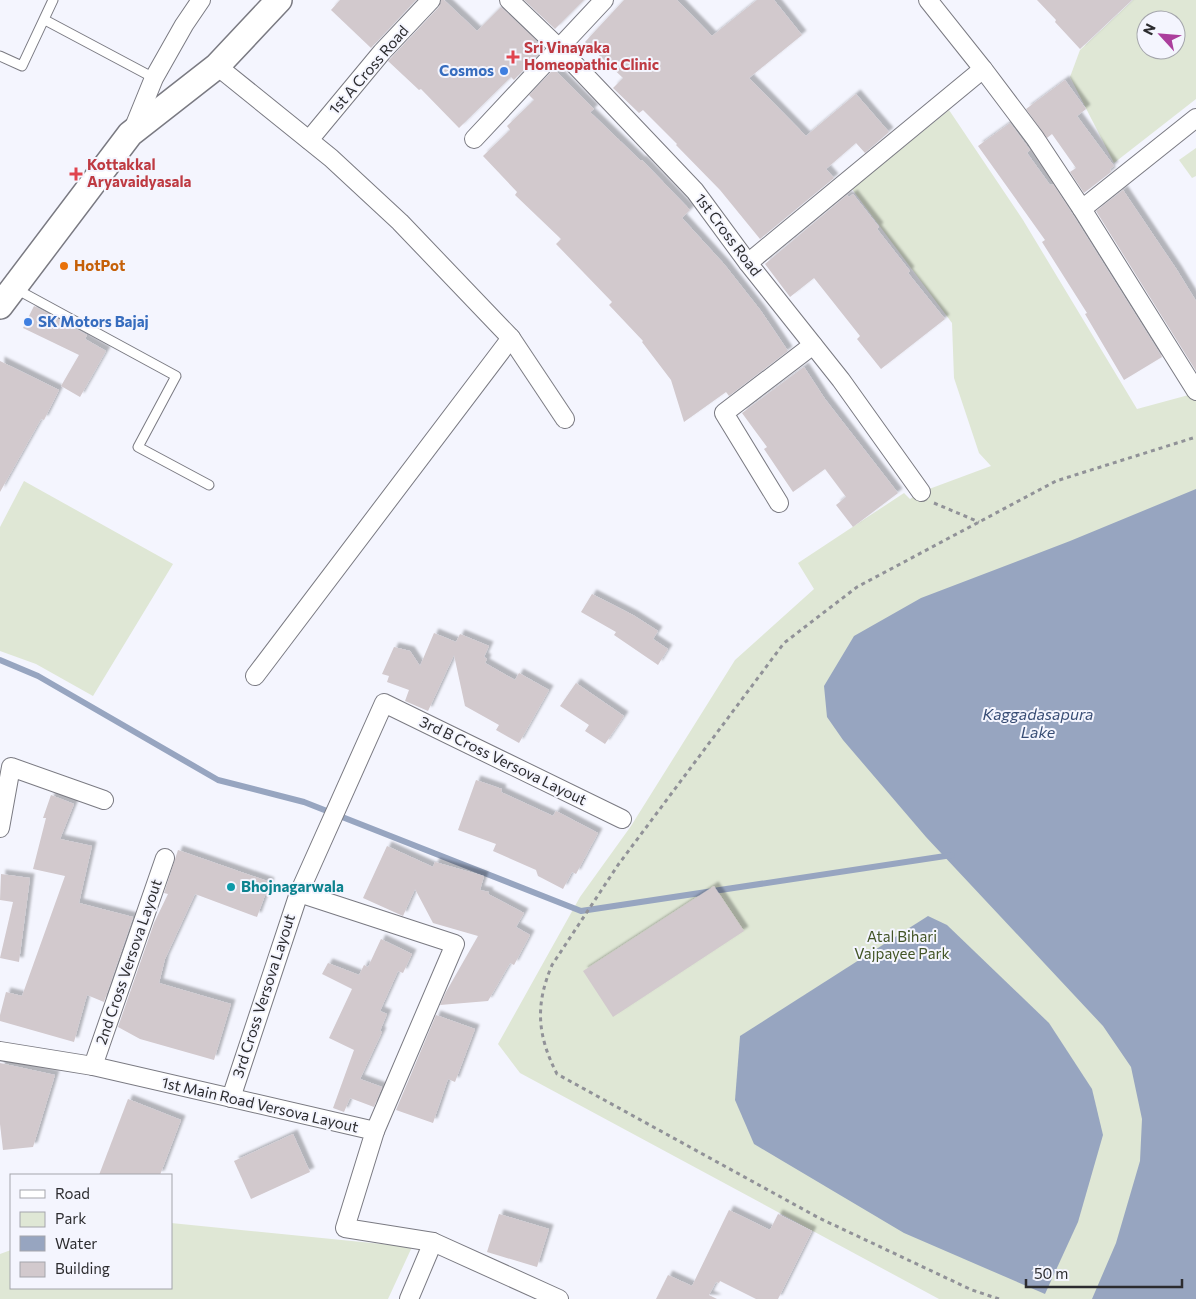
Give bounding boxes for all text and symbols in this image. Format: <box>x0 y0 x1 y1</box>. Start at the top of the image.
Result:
north arrow <box>1136 10 1186 60</box>
street label: 1st A Cross Road <box>325 21 412 117</box>
text: N <box>1139 21 1159 38</box>
place label: Sri Vinayaka Homeopathic Clinic <box>524 38 659 73</box>
marker: Sri Vinayaka Homeopathic Clinic <box>506 50 520 64</box>
place label: Cosmos <box>439 61 494 79</box>
marker: Cosmos <box>498 65 510 77</box>
place label: Kottakkal Aryavaidyasala <box>87 155 192 190</box>
marker: Kottakkal Aryavaidyasala <box>69 167 83 181</box>
street label: 1st Cross Road <box>692 190 766 279</box>
place label: HotPot <box>74 256 125 274</box>
marker: HotPot <box>58 260 70 272</box>
place label: SK Motors Bajaj <box>38 312 149 330</box>
marker: SK Motors Bajaj <box>22 316 34 328</box>
water label: Kaggadasapura Lake <box>983 704 1093 741</box>
street label: 3rd B Cross Versova Layout <box>417 712 590 808</box>
street label: 2nd Cross Versova Layout <box>91 877 165 1047</box>
place label: Bhojnagarwala <box>241 877 344 895</box>
marker: Bhojnagarwala <box>225 881 237 893</box>
street label: 3rd Cross Versova Layout <box>228 912 298 1080</box>
park label: Atal Bihari Vajpayee Park <box>854 927 950 962</box>
street label: 1st Main Road Versova Layout <box>160 1073 360 1135</box>
legend <box>10 1174 172 1289</box>
text: Road <box>55 1184 90 1202</box>
text: Park <box>55 1209 86 1227</box>
text: Water <box>55 1234 97 1252</box>
scale bar <box>1026 1256 1182 1288</box>
text: Building <box>55 1259 110 1277</box>
text: 50 m <box>1034 1264 1068 1282</box>

